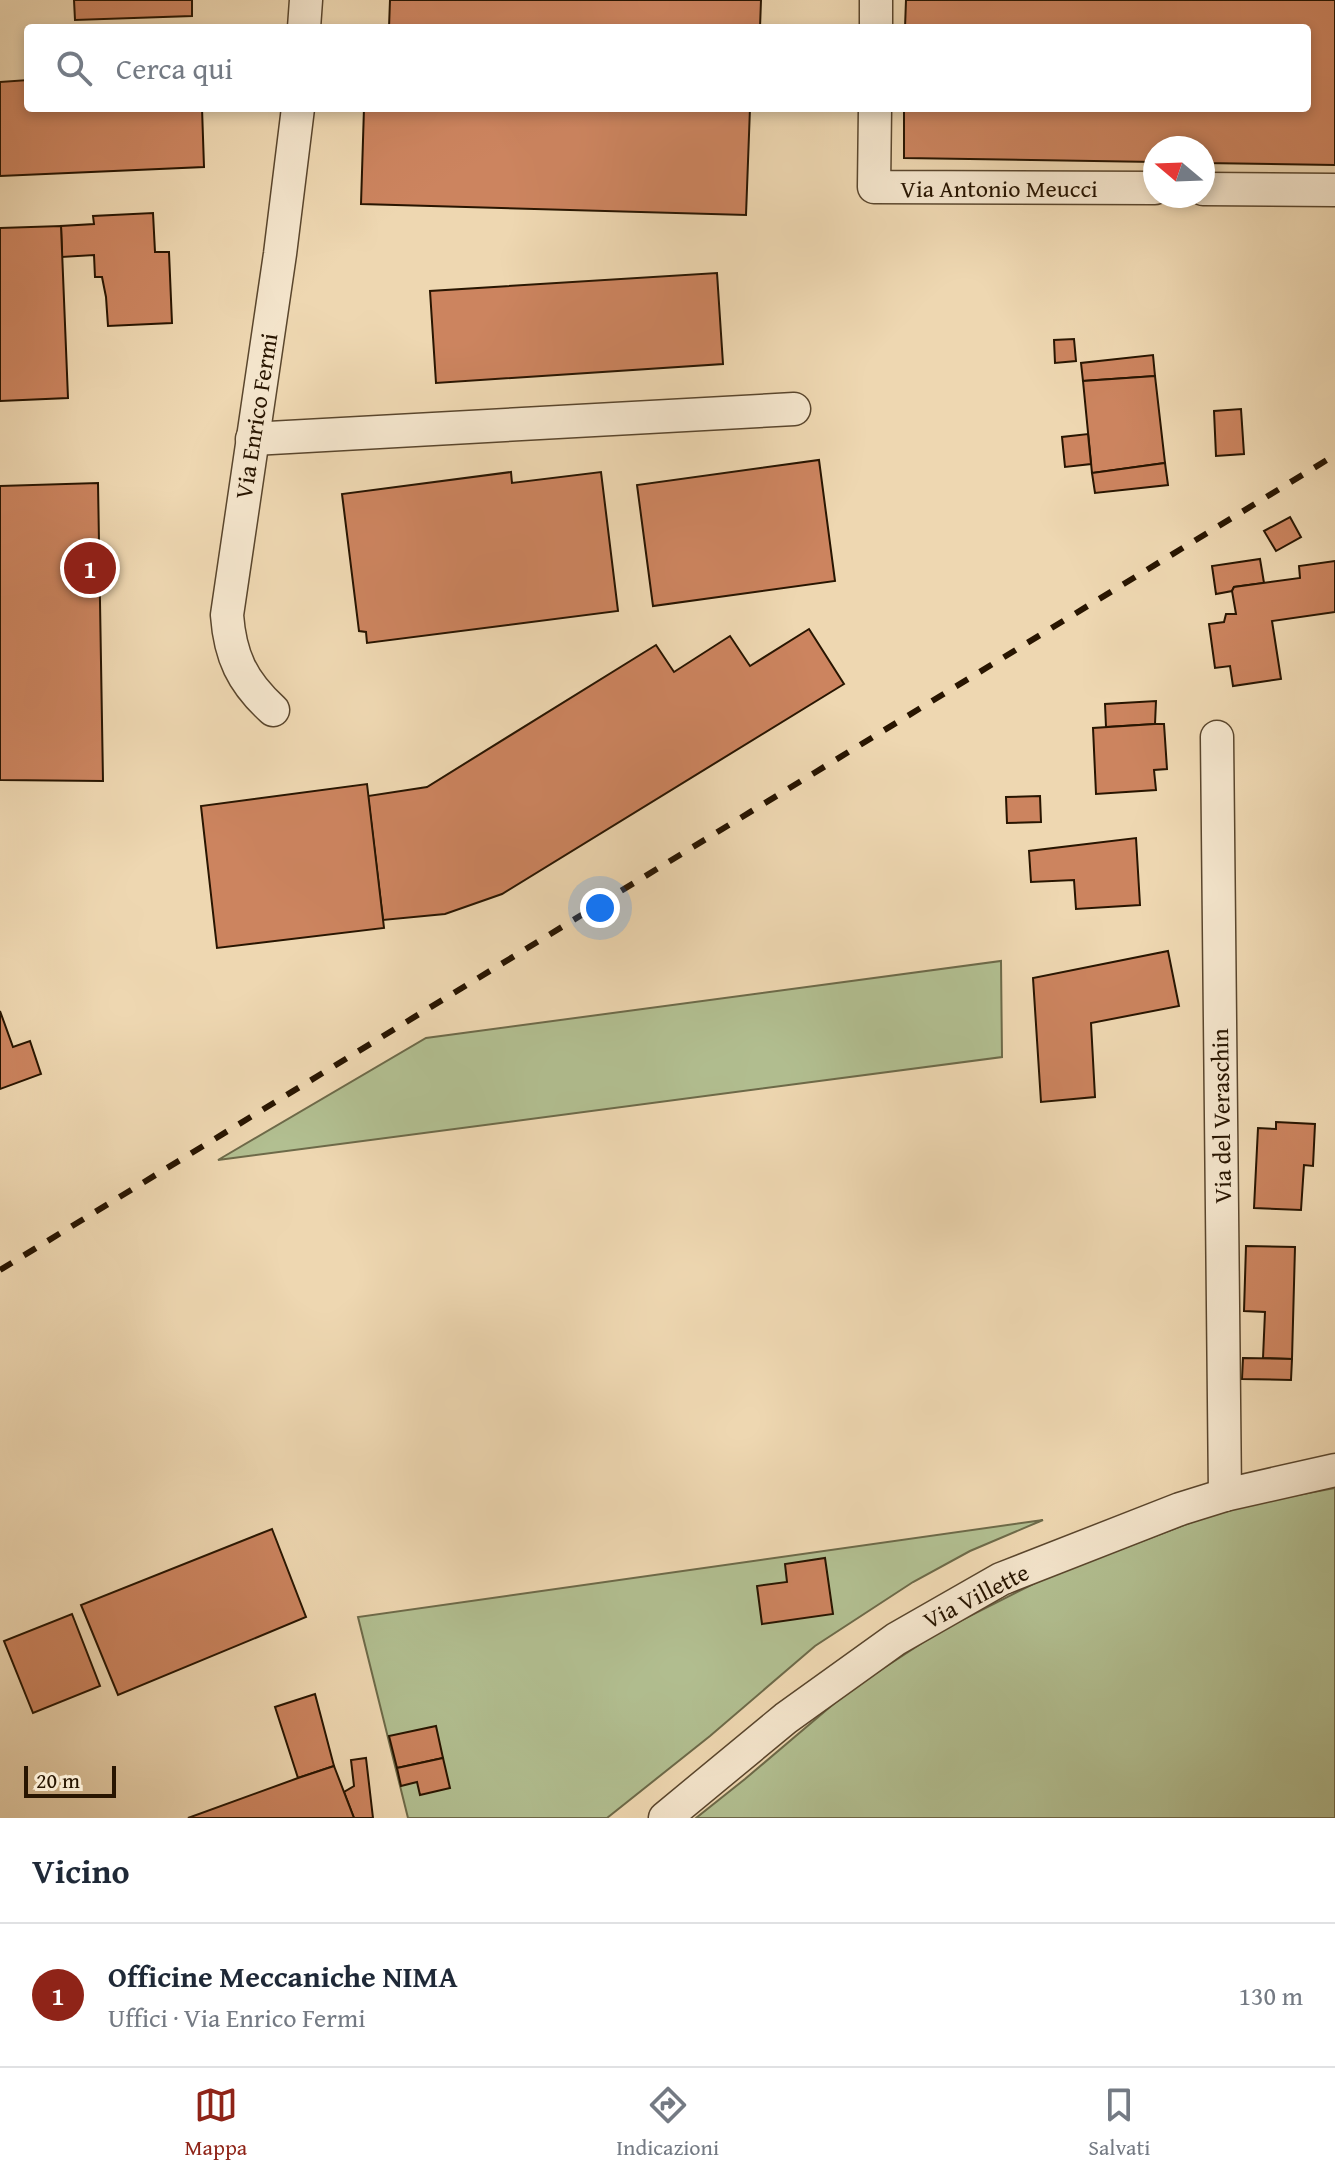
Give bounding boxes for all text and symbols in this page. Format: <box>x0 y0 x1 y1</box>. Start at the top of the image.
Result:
search box <box>24 24 1311 112</box>
icon: search <box>52 46 96 90</box>
text: Cerca qui <box>116 46 233 90</box>
north arrow <box>1143 136 1215 208</box>
street label: Via Antonio Meucci <box>900 171 1098 206</box>
street label: Via Enrico Fermi <box>226 330 286 502</box>
pin: 1 <box>64 538 116 598</box>
your location <box>580 888 620 928</box>
street label: Via del Veraschin <box>1202 1028 1240 1204</box>
street label: Via Villette <box>917 1554 1035 1638</box>
scale bar <box>24 1762 116 1798</box>
text: 20 m <box>36 1764 80 1796</box>
text: Vicino <box>32 1846 130 1895</box>
text: Officine Meccaniche NIMA <box>108 1954 458 1998</box>
text: 1 <box>51 1976 65 2015</box>
text: 130 m <box>1238 1976 1303 2015</box>
text: Uffici · Via Enrico Fermi <box>108 1998 365 2037</box>
tab: Mappa <box>185 2083 247 2163</box>
tab: Indicazioni <box>616 2083 719 2163</box>
tab: Salvati <box>1088 2083 1150 2163</box>

